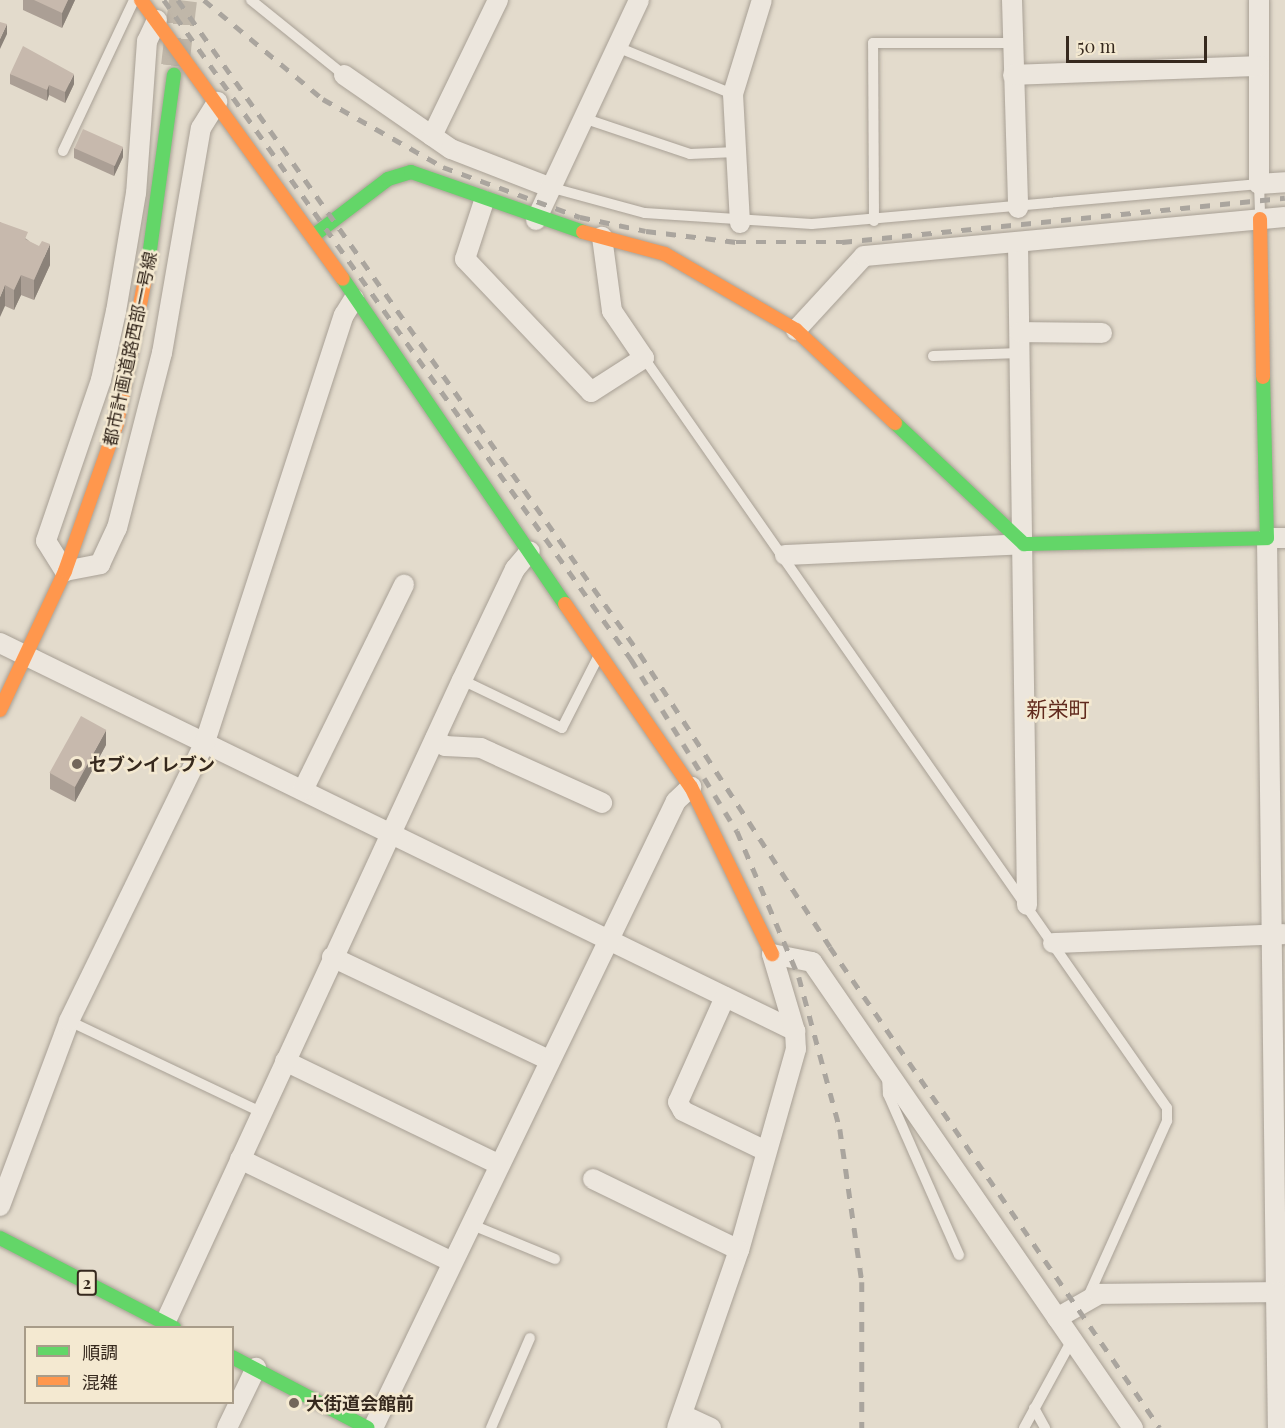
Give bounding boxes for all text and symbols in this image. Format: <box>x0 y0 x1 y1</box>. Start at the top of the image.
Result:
scale bar <box>1069 24 1210 62</box>
text: 50 m <box>1077 34 1116 58</box>
street label: 都市計画道路西部一号線 <box>99 250 161 448</box>
district label: 新栄町 <box>1027 695 1089 721</box>
place label: セブンイレブン <box>89 753 215 775</box>
marker: セブンイレブン <box>70 757 84 771</box>
road number: 2 <box>76 1270 98 1296</box>
legend <box>24 1326 234 1404</box>
text: 順調 <box>82 1340 118 1364</box>
text: 混雑 <box>82 1370 118 1394</box>
place label: 大街道会館前 <box>306 1392 414 1414</box>
marker: 大街道会館前 <box>287 1396 301 1410</box>

